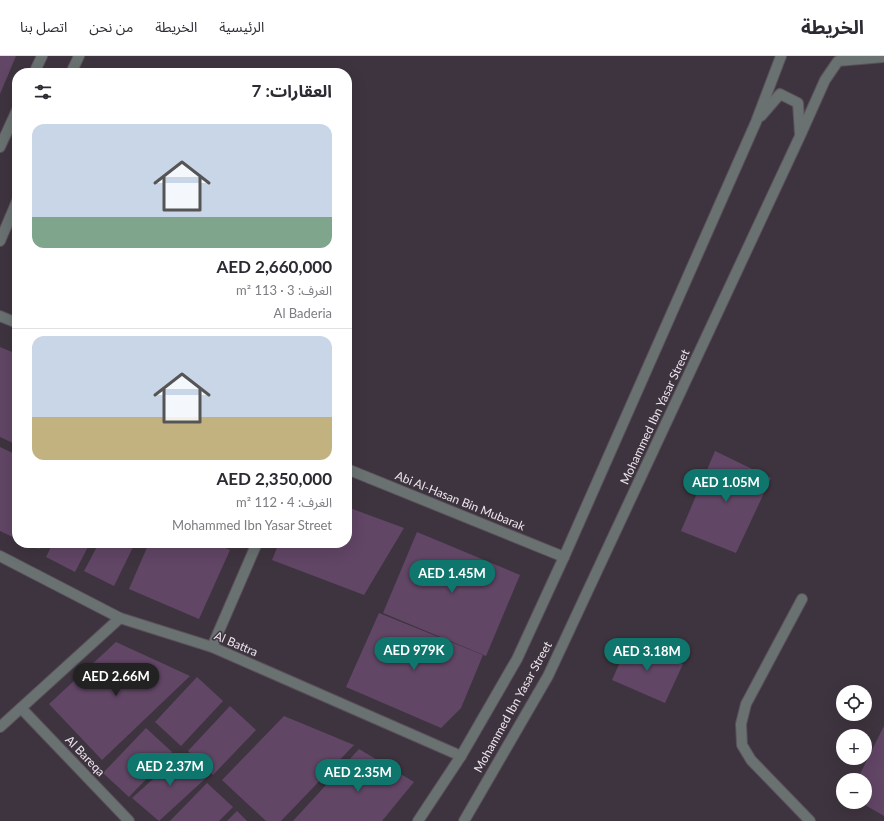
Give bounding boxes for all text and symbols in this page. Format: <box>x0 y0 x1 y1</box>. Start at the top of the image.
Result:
text: الخريطة <box>801 15 864 38</box>
text: اتصل بنا <box>20 18 67 35</box>
text: من نحن <box>89 18 133 35</box>
text: الخريطة <box>155 18 197 35</box>
text: الرئيسية <box>219 18 264 35</box>
text: العقارات: 7 <box>252 80 332 101</box>
icon: filters <box>32 81 54 103</box>
icon: home <box>146 150 218 222</box>
text: AED 2,660,000 <box>216 256 332 277</box>
text: الغرف: 3 · 113 m² <box>236 282 332 298</box>
text: Al Baderia <box>274 305 332 321</box>
street label: Mohammed Ibn Yasar Street <box>617 346 693 487</box>
icon: home <box>146 362 218 434</box>
text: AED 2,350,000 <box>216 468 332 489</box>
street label: Abi Al-Hasan Bin Mubarak <box>393 468 528 534</box>
pin: AED 1.05M <box>680 469 772 503</box>
text: AED 1.05M <box>692 474 760 490</box>
text: الغرف: 4 · 112 m² <box>236 494 332 510</box>
text: Mohammed Ibn Yasar Street <box>172 517 332 533</box>
pin: AED 1.45M <box>406 560 498 594</box>
text: AED 1.45M <box>418 565 486 581</box>
street label: Al Battra <box>212 628 260 659</box>
pin: AED 979K <box>373 637 455 671</box>
street label: Mohammed Ibn Yasar Street <box>470 638 555 775</box>
pin: AED 3.18M <box>601 638 693 672</box>
text: AED 979K <box>383 642 445 658</box>
text: AED 3.18M <box>613 643 681 659</box>
pin: AED 2.66M <box>70 663 162 697</box>
text: AED 2.66M <box>82 668 150 684</box>
map controls <box>836 685 872 809</box>
button: locate <box>836 685 872 721</box>
button: + <box>836 729 872 765</box>
street label: Al Bareqa <box>62 732 108 779</box>
pin: AED 2.37M <box>124 753 216 787</box>
text: AED 2.37M <box>136 758 204 774</box>
pin: AED 2.35M <box>312 759 404 793</box>
text: AED 2.35M <box>324 764 392 780</box>
button: − <box>836 773 872 809</box>

